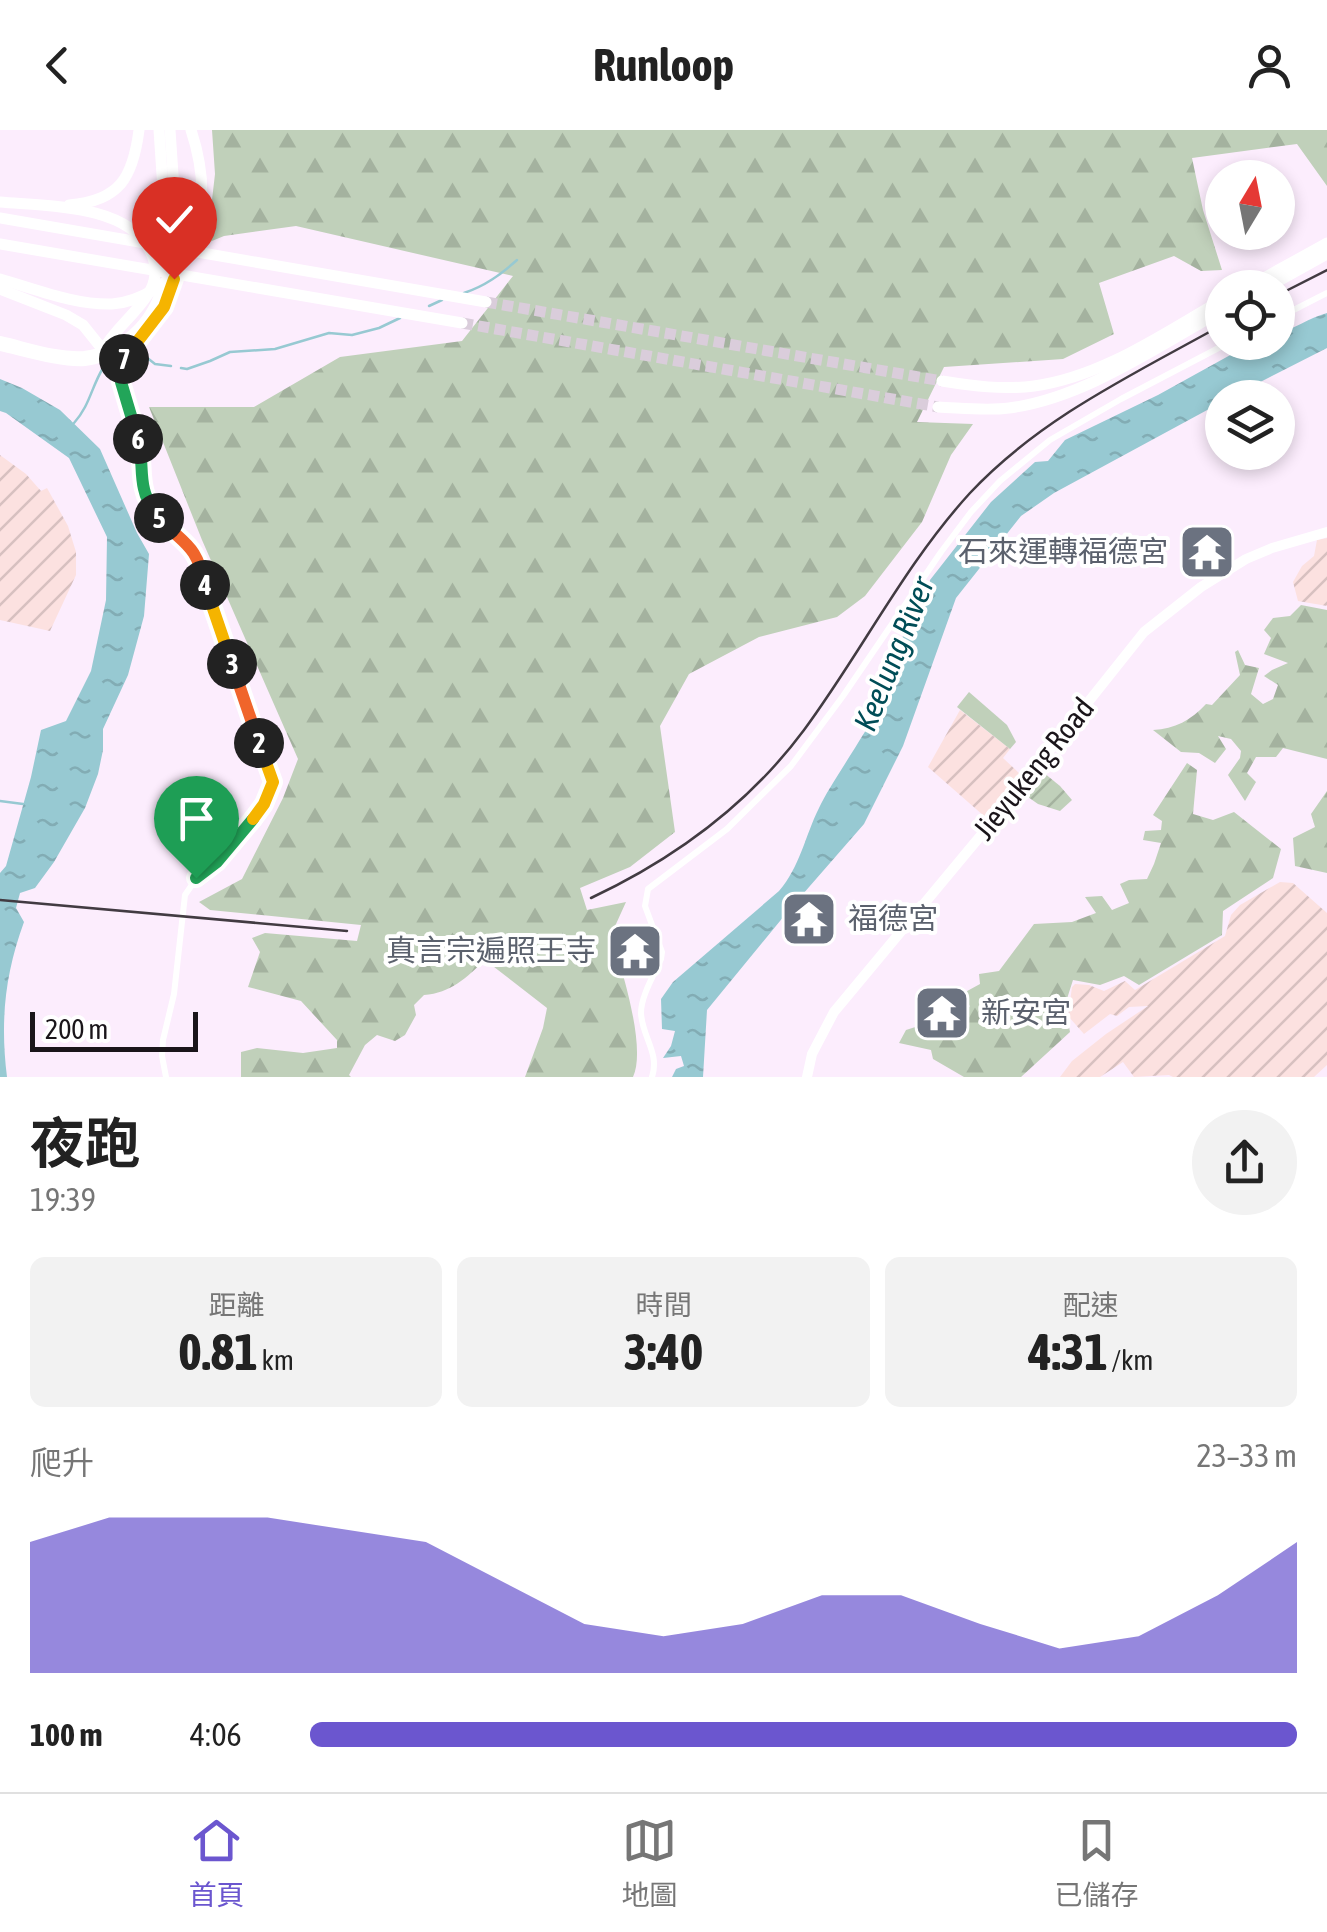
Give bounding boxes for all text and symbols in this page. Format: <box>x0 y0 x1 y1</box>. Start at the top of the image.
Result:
icon: back <box>30 38 85 93</box>
icon: person <box>1242 38 1297 93</box>
text: Runloop <box>593 39 734 91</box>
north arrow <box>1205 160 1295 250</box>
map controls <box>1205 160 1295 470</box>
pin <box>132 177 217 280</box>
icon: check <box>147 192 202 247</box>
button: locate <box>1205 270 1295 360</box>
pin: 7 <box>99 334 149 384</box>
text: 7 <box>117 343 131 375</box>
button: layers <box>1205 380 1295 470</box>
pin: 6 <box>113 414 163 464</box>
text: 6 <box>131 423 145 455</box>
pin: 5 <box>134 493 184 543</box>
text: 5 <box>152 502 166 534</box>
temple icon: 石來運轉福德宮 <box>1177 522 1237 582</box>
place label: 石來運轉福德宮 <box>958 534 1168 568</box>
pin: 4 <box>180 560 230 610</box>
text: 4 <box>198 569 212 601</box>
water label: Keelung River <box>846 570 942 736</box>
pin: 3 <box>207 639 257 689</box>
text: 3 <box>225 648 239 680</box>
street label: Jieyukeng Road <box>966 691 1100 846</box>
pin: 2 <box>234 718 284 768</box>
text: 2 <box>252 727 266 759</box>
pin <box>154 776 239 879</box>
icon: arrive <box>169 791 224 846</box>
temple icon: 福德宮 <box>779 889 839 949</box>
place label: 福德宮 <box>848 901 938 935</box>
temple icon: 真言宗遍照王寺 <box>605 921 665 981</box>
place label: 真言宗遍照王寺 <box>386 933 596 967</box>
temple icon: 新安宮 <box>912 983 972 1043</box>
place label: 新安宮 <box>981 995 1071 1029</box>
scale bar <box>30 1007 198 1051</box>
text: 200 m <box>45 1013 108 1045</box>
button: share <box>1192 1110 1297 1215</box>
text: 夜跑 <box>30 1112 140 1175</box>
text: 19:39 <box>30 1181 96 1218</box>
text: 距離 <box>208 1289 264 1321</box>
text: 時間 <box>635 1289 692 1321</box>
text: 配速 <box>1063 1289 1119 1321</box>
text: 0.81 <box>178 1323 258 1381</box>
text: 3:40 <box>624 1323 703 1381</box>
text: 4:31 <box>1028 1323 1108 1381</box>
text: km <box>258 1344 294 1376</box>
text: /km <box>1108 1344 1153 1376</box>
text: 23–33 m <box>1197 1437 1297 1474</box>
text: 爬升 <box>30 1444 94 1481</box>
text: 100 m <box>30 1716 103 1753</box>
text: 4:06 <box>190 1716 241 1753</box>
tab: 首頁 <box>188 1813 245 1913</box>
tab: 地圖 <box>621 1813 678 1913</box>
tab: 已儲存 <box>1054 1813 1139 1913</box>

